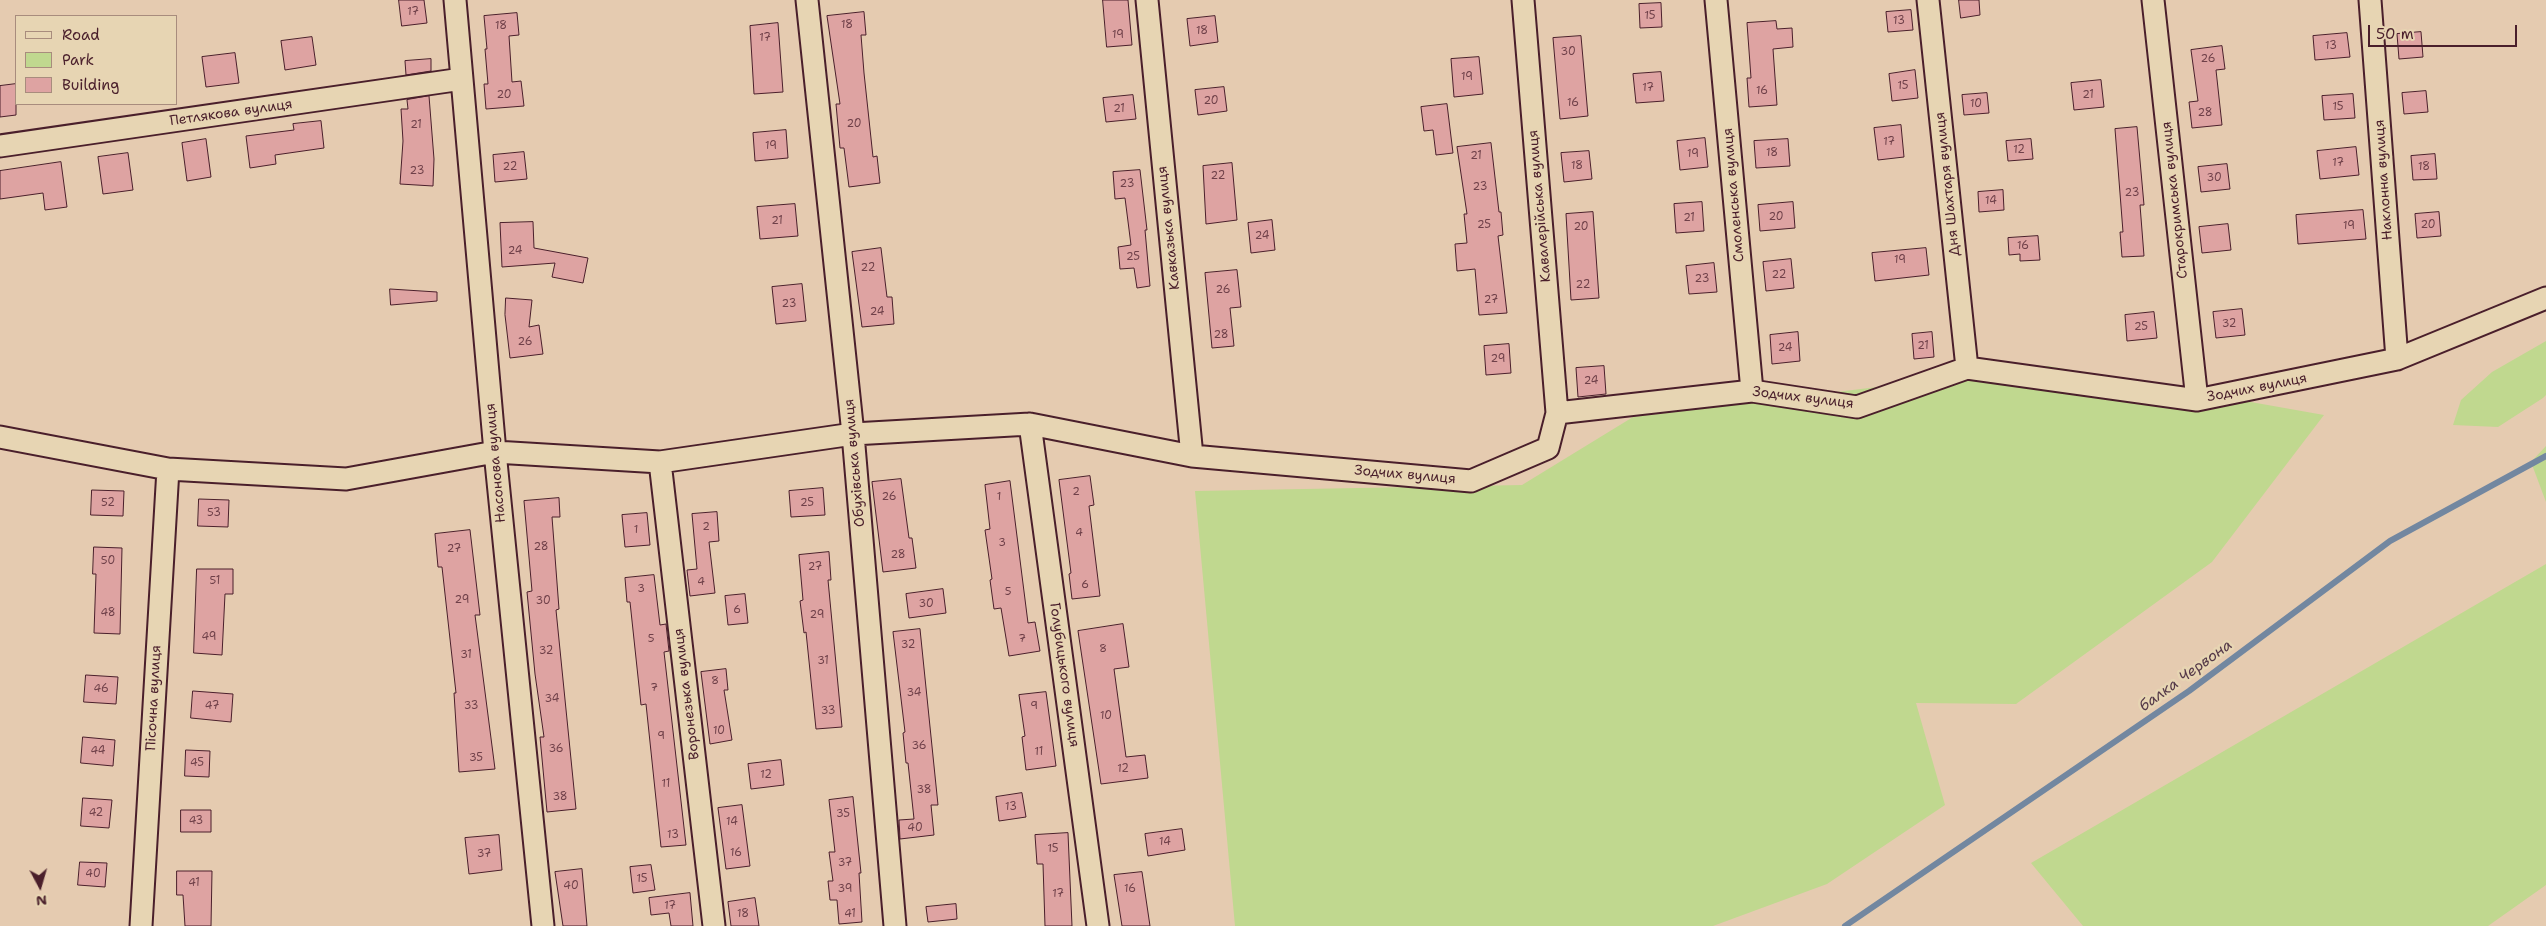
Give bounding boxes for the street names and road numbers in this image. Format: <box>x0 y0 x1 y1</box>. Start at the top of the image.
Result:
street label: Петлякова вулиця <box>168 96 294 130</box>
street label: Дня Шахтаря вулиця <box>1932 111 1964 257</box>
street label: Наклонна вулиця <box>2371 119 2397 241</box>
street label: Старокримська вулиця <box>2158 120 2192 280</box>
street label: Смоленська вулиця <box>1720 127 1748 263</box>
street label: Кавалерійська вулиця <box>1525 129 1555 283</box>
street label: Кавказька вулиця <box>1154 165 1184 291</box>
street label: Зодчих вулиця <box>2205 370 2309 406</box>
street label: Зодчих вулиця <box>1751 383 1855 413</box>
street label: Обухівська вулиця <box>841 398 869 528</box>
street label: Насонова вулиця <box>482 402 510 524</box>
street label: Зодчих вулиця <box>1354 462 1456 488</box>
street label: Голубицького вулиця <box>1046 602 1082 748</box>
street label: Воронезька вулиця <box>671 627 703 761</box>
street label: Пісочна вулиця <box>143 645 165 751</box>

